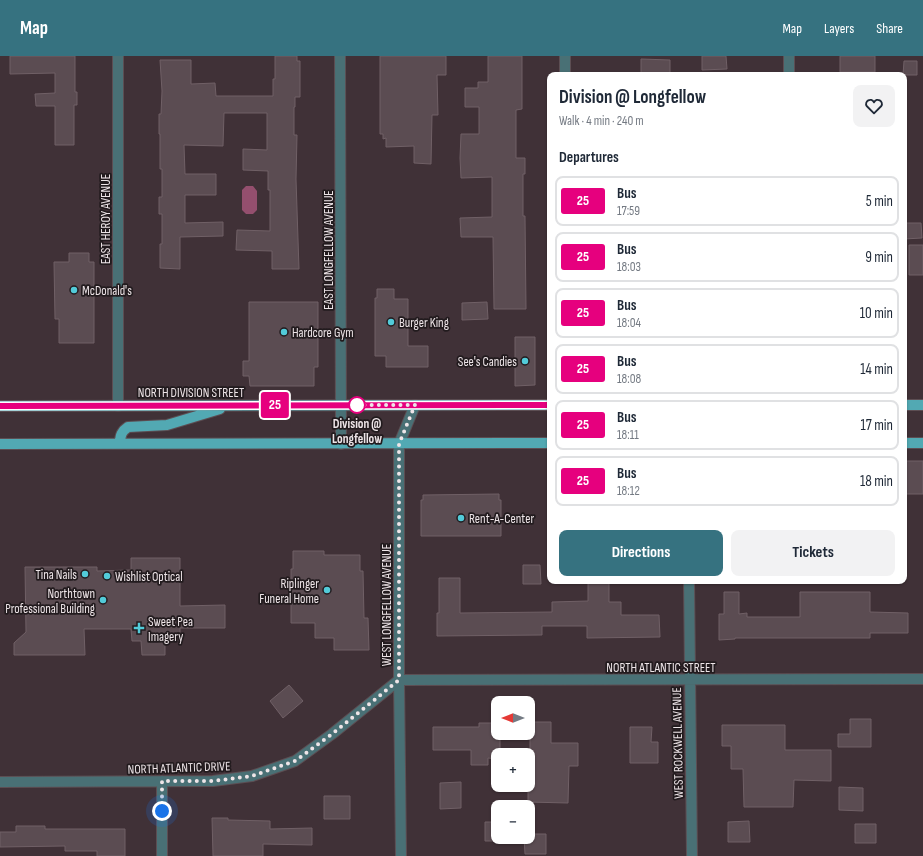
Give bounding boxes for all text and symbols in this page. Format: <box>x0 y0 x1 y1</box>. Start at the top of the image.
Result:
text: Map <box>20 17 48 40</box>
text: Map <box>782 20 802 37</box>
text: Layers <box>824 20 854 37</box>
text: Share <box>876 20 903 37</box>
button: heart <box>853 85 895 127</box>
text: Division @ Longfellow <box>559 86 706 109</box>
text: Walk · 4 min · 240 m <box>559 113 644 129</box>
text: Departures <box>559 148 619 167</box>
street label: EAST HEROY AVENUE <box>98 174 114 264</box>
text: Bus <box>617 184 636 203</box>
street label: EAST LONGFELLOW AVENUE <box>321 190 337 310</box>
text: 25 <box>577 192 589 209</box>
text: 5 min <box>866 192 893 211</box>
text: 17:59 <box>617 203 640 219</box>
text: Bus <box>617 240 636 259</box>
text: 25 <box>577 248 589 265</box>
text: 9 min <box>865 248 893 267</box>
text: 18:03 <box>617 259 641 275</box>
place label: McDonald's <box>82 283 132 299</box>
marker: McDonald's <box>69 285 79 295</box>
text: Bus <box>617 296 636 315</box>
text: 25 <box>577 304 589 321</box>
text: 10 min <box>860 304 893 323</box>
place label: Burger King <box>399 315 449 331</box>
text: 18:04 <box>617 315 641 331</box>
marker: Burger King <box>386 317 396 327</box>
place label: Hardcore Gym <box>292 325 354 341</box>
marker: Hardcore Gym <box>279 327 289 337</box>
text: Bus <box>617 352 636 371</box>
place label: See's Candies <box>458 354 517 370</box>
marker: See's Candies <box>520 356 530 366</box>
text: 25 <box>577 360 589 377</box>
text: 14 min <box>860 360 893 379</box>
text: 18:08 <box>617 371 641 387</box>
street label: NORTH DIVISION STREET <box>138 385 244 401</box>
line badge: 25 <box>257 392 293 418</box>
text: 25 <box>269 396 281 413</box>
marker: Division @ Longfellow <box>348 396 366 414</box>
text: Bus <box>617 408 636 427</box>
place label: Division @ Longfellow <box>332 416 382 447</box>
text: 25 <box>577 416 589 433</box>
text: 17 min <box>861 416 893 435</box>
text: 18:11 <box>617 427 639 443</box>
text: Bus <box>617 464 636 483</box>
text: 25 <box>577 472 589 489</box>
text: 18 min <box>860 472 893 491</box>
text: 18:12 <box>617 483 640 499</box>
place label: Rent-A-Center <box>469 511 534 527</box>
marker: Rent-A-Center <box>456 513 466 523</box>
button: Directions <box>559 530 723 576</box>
button: Tickets <box>731 530 895 576</box>
street label: WEST LONGFELLOW AVENUE <box>379 544 395 666</box>
place label: Tina Nails <box>36 567 77 583</box>
marker: Tina Nails <box>80 569 90 579</box>
place label: Wishlist Optical <box>115 569 183 585</box>
marker: Wishlist Optical <box>102 571 112 581</box>
place label: Riplinger Funeral Home <box>259 576 319 607</box>
marker: Riplinger Funeral Home <box>322 585 332 595</box>
place label: Northtown Professional Building <box>5 586 95 617</box>
marker: Northtown Professional Building <box>98 595 108 605</box>
place label: Sweet Pea Imagery <box>148 614 193 645</box>
marker: Sweet Pea Imagery <box>133 622 145 634</box>
street label: NORTH ATLANTIC STREET <box>606 660 716 676</box>
street label: WEST ROCKWELL AVENUE <box>669 687 687 799</box>
north arrow <box>491 696 535 740</box>
map controls <box>491 696 535 844</box>
button: + <box>491 748 535 792</box>
street label: NORTH ATLANTIC DRIVE <box>127 758 231 778</box>
button: − <box>491 800 535 844</box>
your location <box>152 801 172 821</box>

